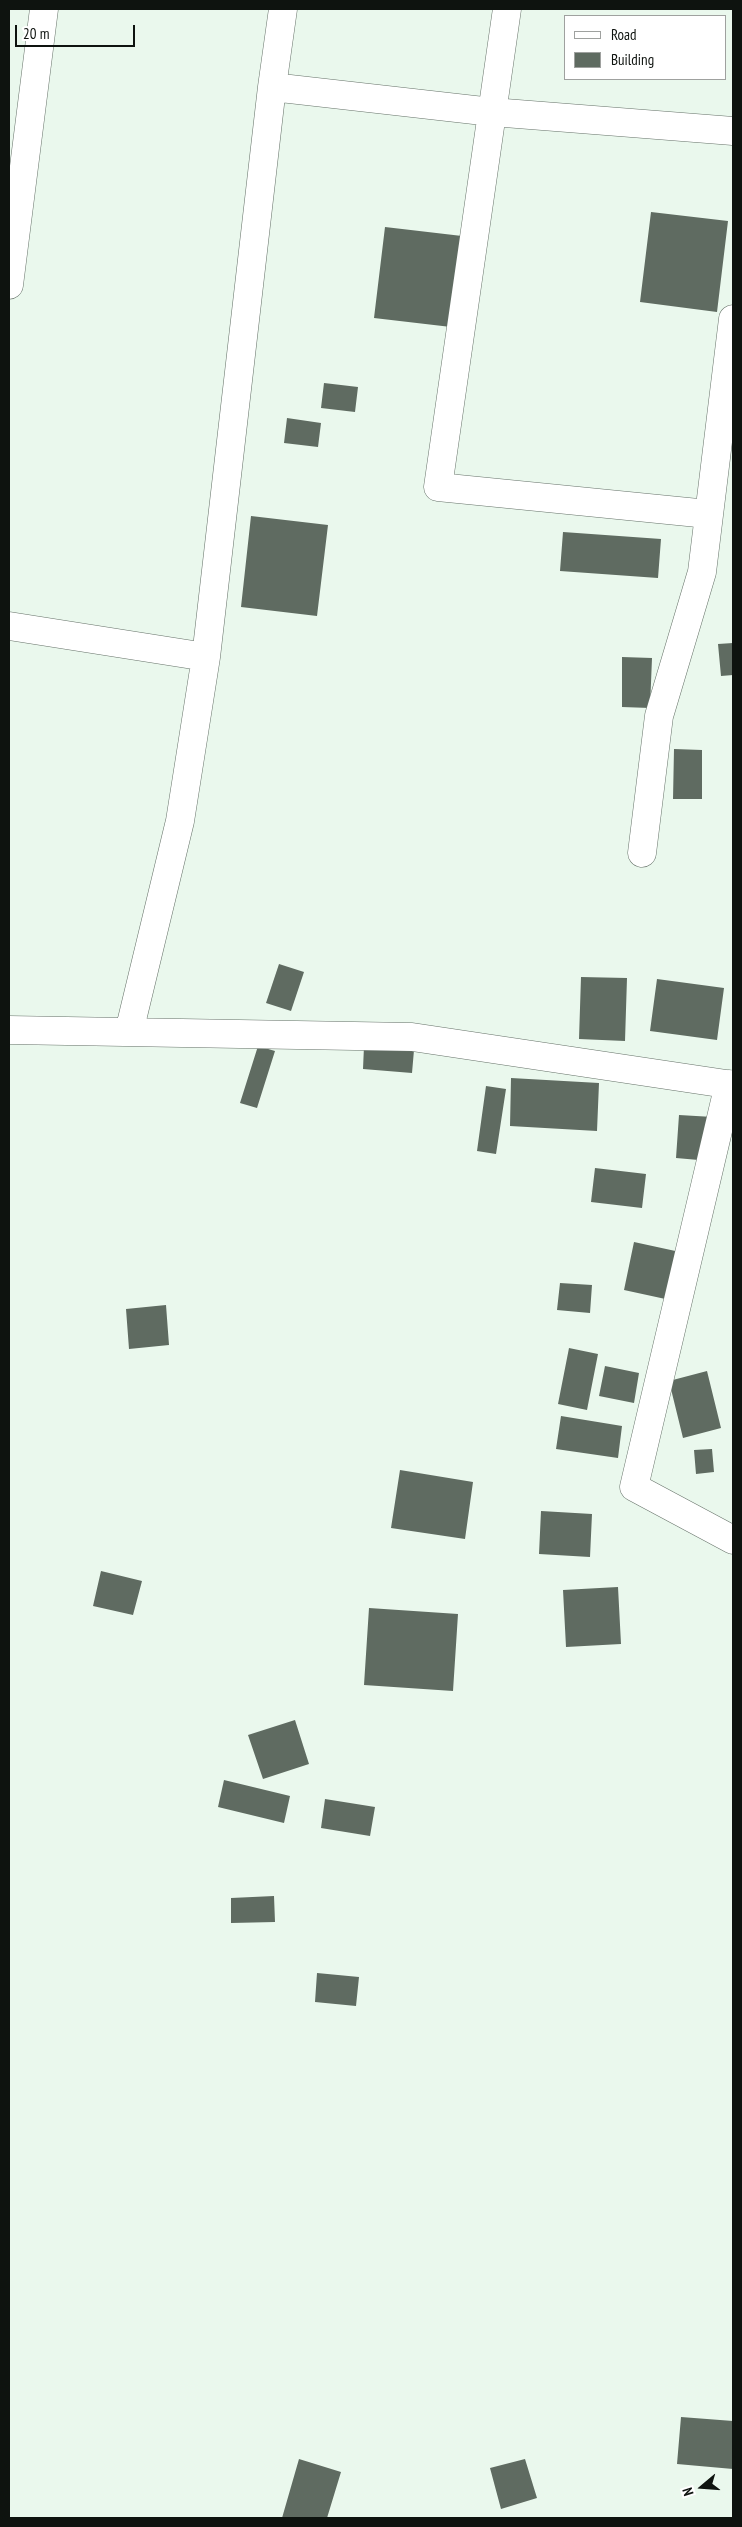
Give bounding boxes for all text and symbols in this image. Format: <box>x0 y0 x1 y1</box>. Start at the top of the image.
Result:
scale bar <box>18 15 138 47</box>
legend <box>564 15 727 80</box>
text: 20 m <box>23 24 49 43</box>
text: Road <box>611 25 637 44</box>
text: Building <box>611 50 654 69</box>
north arrow <box>677 2462 727 2512</box>
text: N <box>678 2485 697 2498</box>

